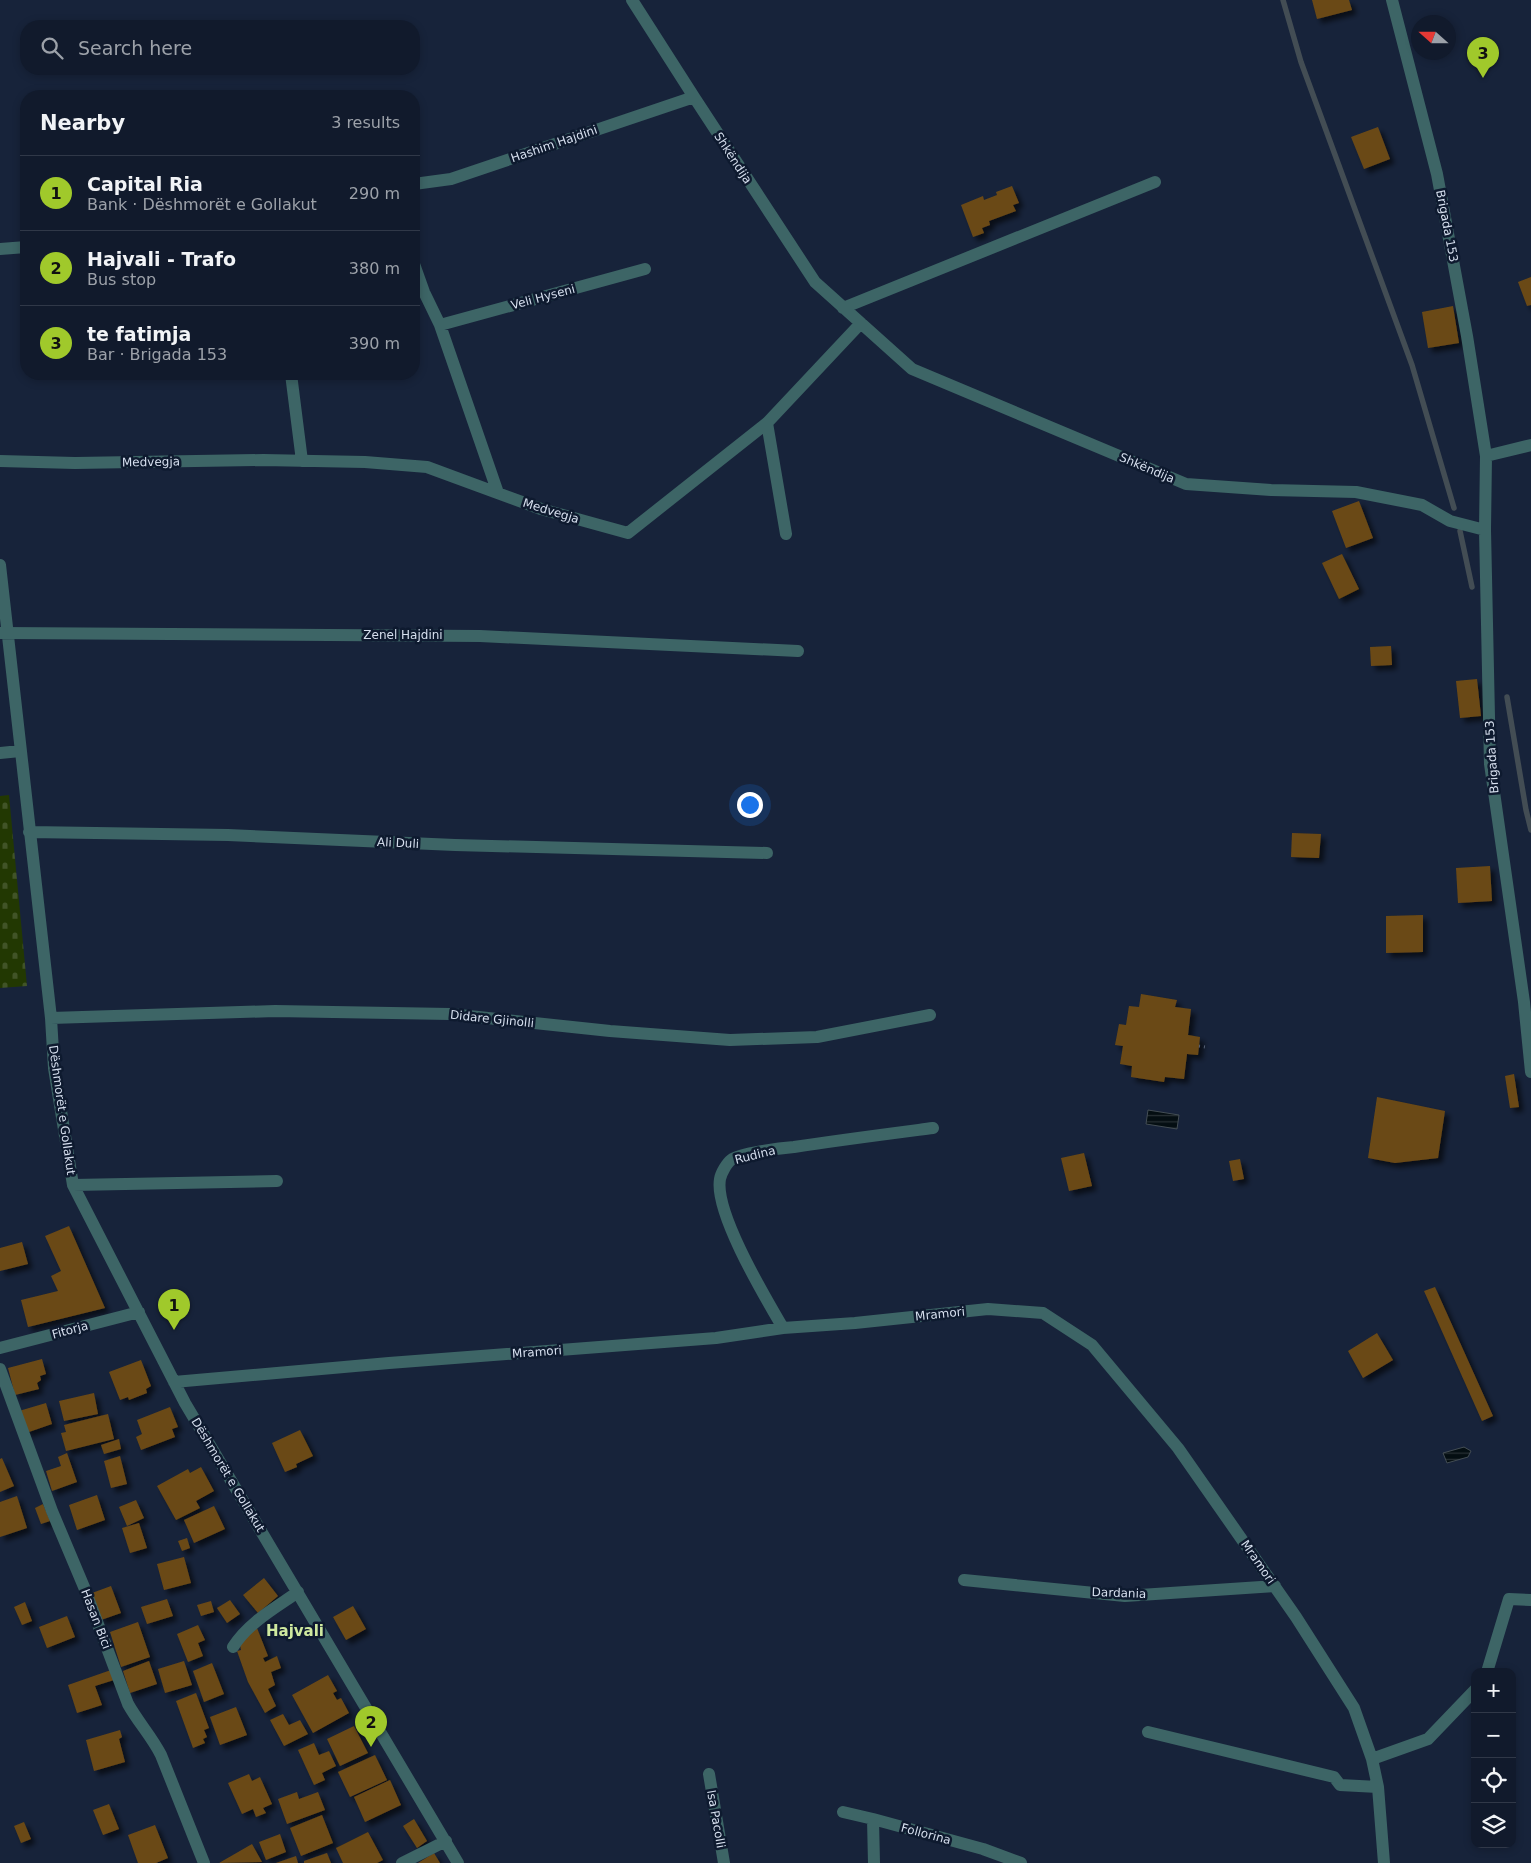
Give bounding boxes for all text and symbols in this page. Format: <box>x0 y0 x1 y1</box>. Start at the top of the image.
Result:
north arrow <box>1411 15 1456 60</box>
search box <box>20 20 420 75</box>
icon: search <box>38 34 66 62</box>
text: Search here <box>78 37 192 59</box>
pin: 3 <box>1467 37 1499 78</box>
text: Nearby <box>40 111 125 135</box>
text: 3 results <box>331 113 400 132</box>
street label: Hashim Hajdini <box>509 123 599 165</box>
street label: Shkëndija <box>711 130 755 186</box>
text: Capital Ria <box>87 173 203 195</box>
text: 1 <box>50 184 62 203</box>
text: 290 m <box>349 184 400 203</box>
street label: Brigada 153 <box>1433 189 1461 263</box>
text: Bank · Dëshmorët e Gollakut <box>87 195 317 214</box>
text: Hajvali - Trafo <box>87 248 236 270</box>
text: 2 <box>50 259 62 278</box>
text: 380 m <box>349 259 400 278</box>
text: Bus stop <box>87 270 156 289</box>
street label: Veli Hyseni <box>509 282 577 312</box>
text: te fatimja <box>87 323 191 345</box>
text: 3 <box>50 334 62 353</box>
text: 390 m <box>349 334 400 353</box>
text: Bar · Brigada 153 <box>87 345 227 364</box>
street label: Shkëndija <box>1117 450 1177 486</box>
street label: Medvegja <box>122 454 180 470</box>
street label: Medvegja <box>521 496 581 526</box>
street label: Zenel Hajdini <box>363 628 443 642</box>
street label: Brigada 153 <box>1482 720 1502 794</box>
your location <box>737 792 763 818</box>
street label: Ali Duli <box>377 835 419 851</box>
street label: Didare Gjinolli <box>449 1008 535 1030</box>
street label: Dëshmorët e Gollakut <box>46 1044 78 1176</box>
street label: Rudina <box>733 1143 777 1167</box>
pin: 1 <box>158 1289 190 1330</box>
street label: Mramori <box>914 1304 966 1324</box>
street label: Fitorja <box>50 1318 90 1342</box>
street label: Mramori <box>512 1343 562 1361</box>
street label: Dëshmorët e Gollakut <box>188 1415 268 1535</box>
street label: Mramori <box>1238 1538 1278 1586</box>
street label: Dardania <box>1091 1585 1147 1601</box>
street label: Hasan Bici <box>78 1587 114 1651</box>
district label: Hajvali <box>266 1622 324 1640</box>
map controls <box>1471 1668 1516 1848</box>
button: + <box>1471 1668 1516 1713</box>
pin: 2 <box>355 1706 387 1747</box>
button: − <box>1471 1713 1516 1758</box>
button: locate <box>1471 1758 1516 1803</box>
street label: Isa Pacolli <box>704 1789 728 1849</box>
button: layers <box>1471 1803 1516 1848</box>
street label: Follorina <box>900 1821 952 1847</box>

